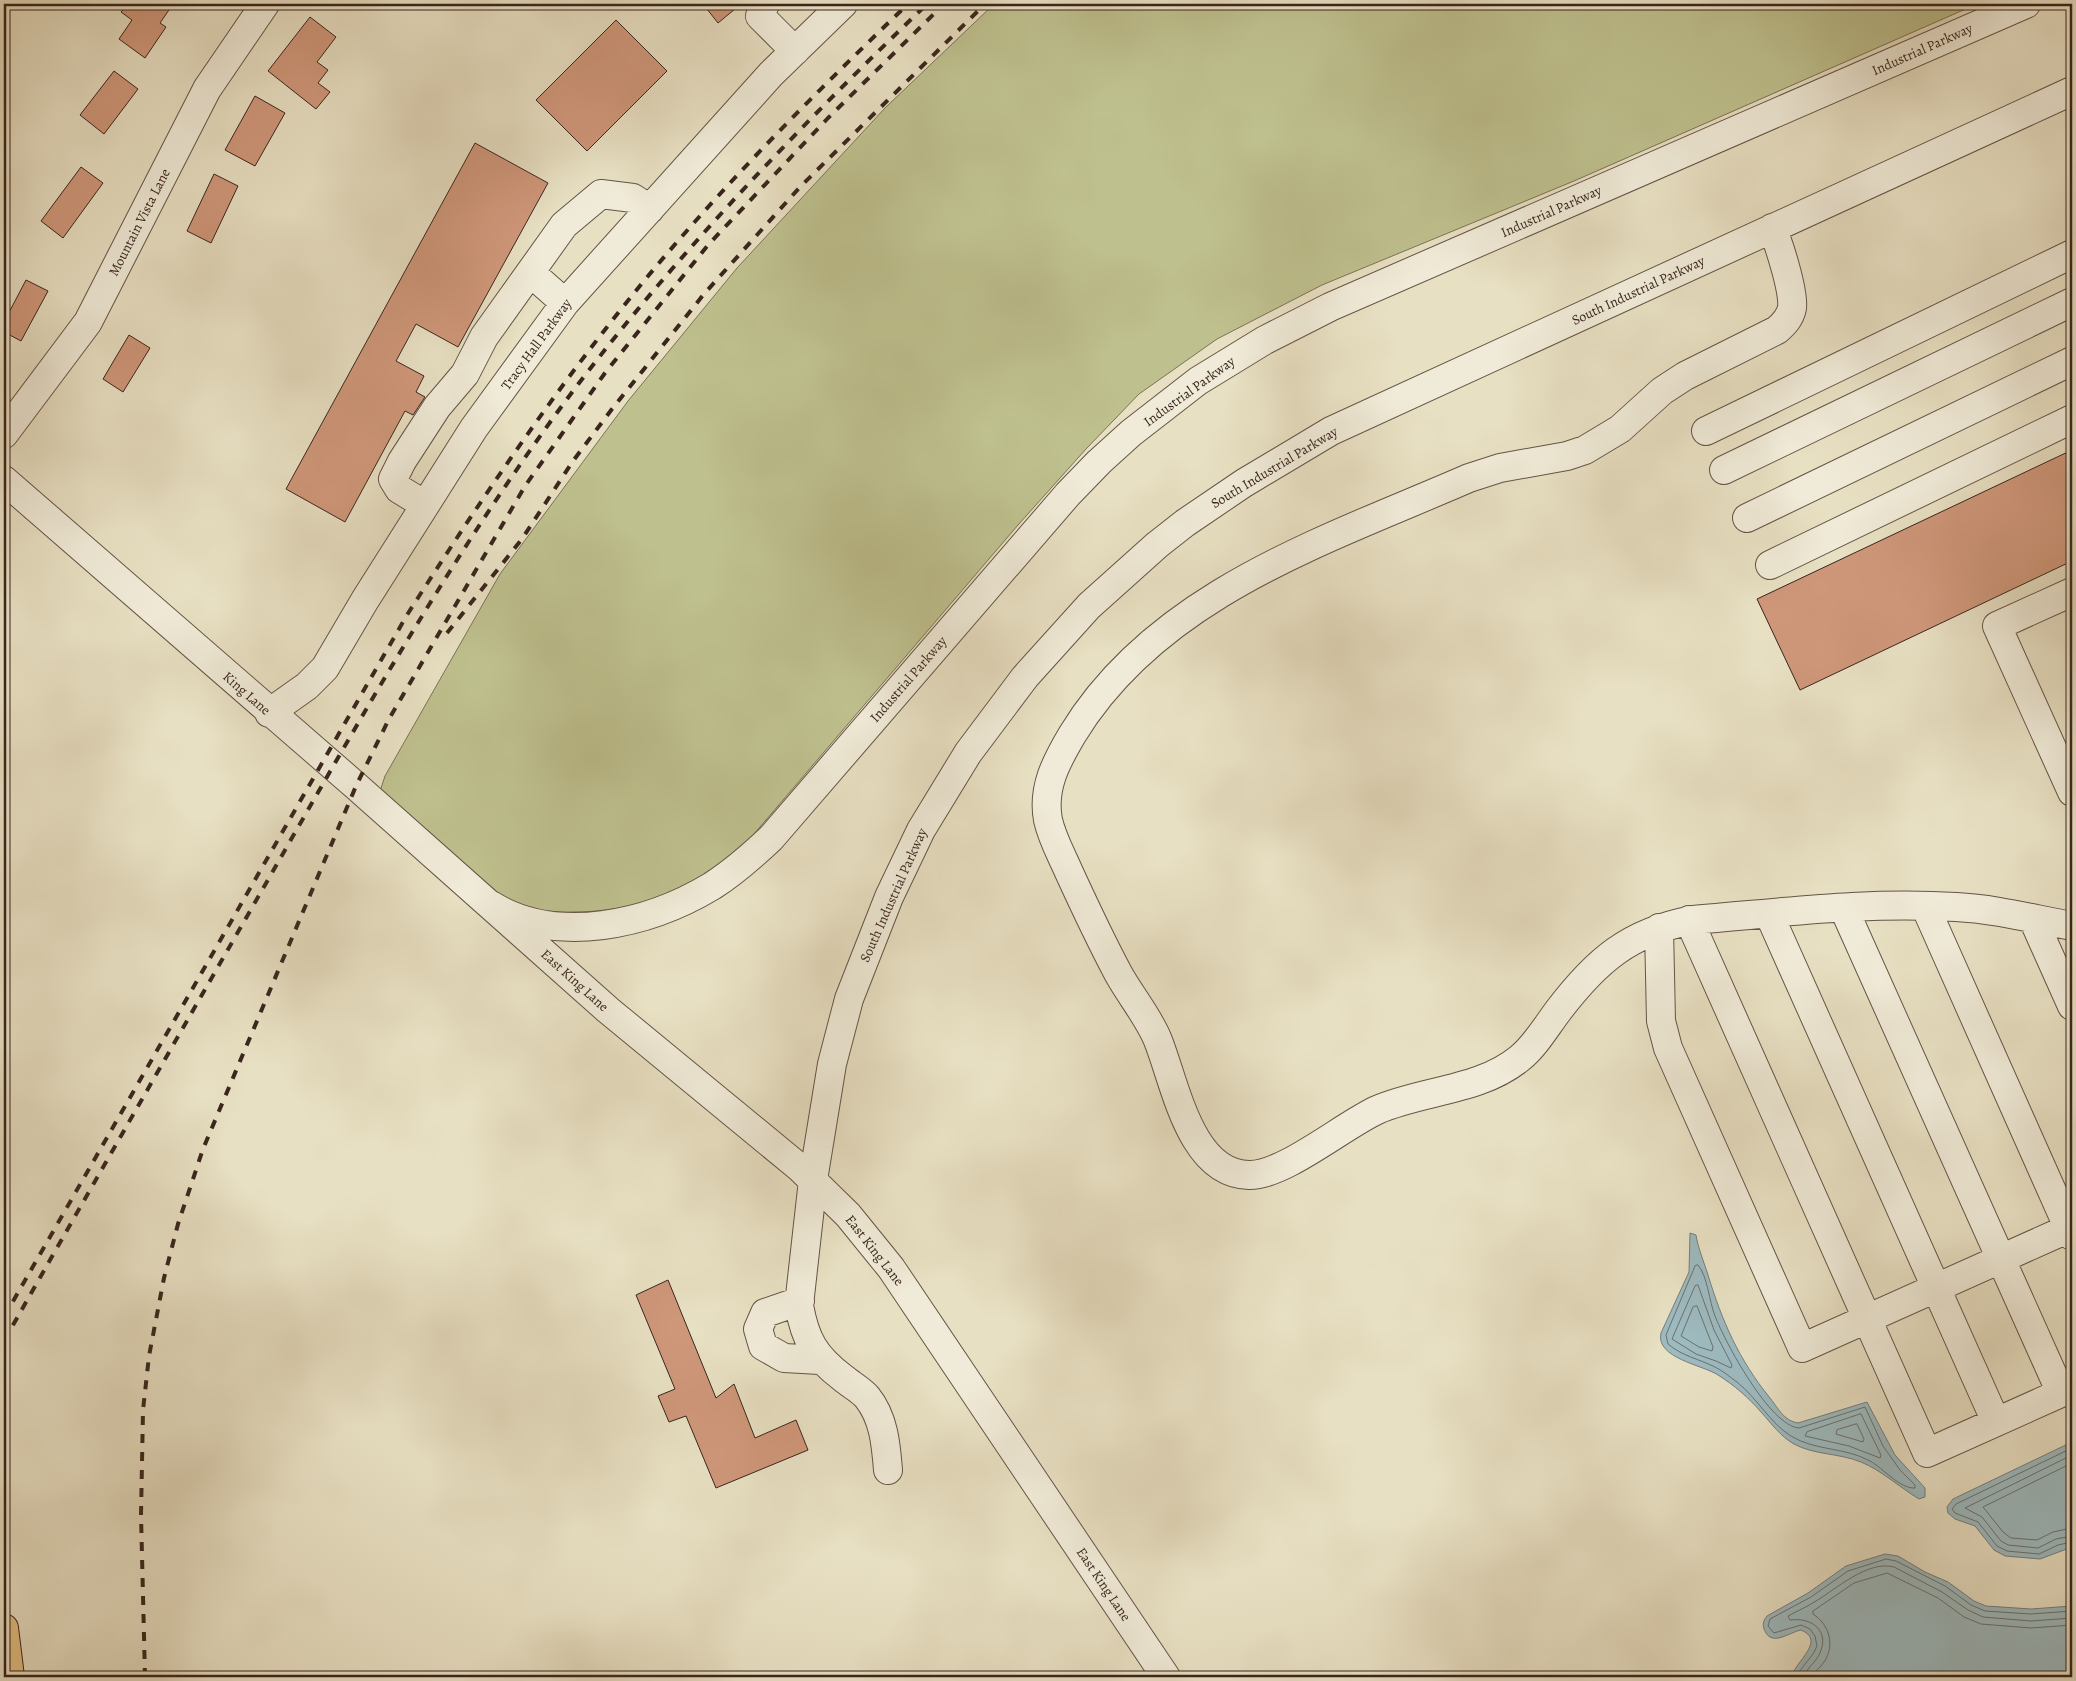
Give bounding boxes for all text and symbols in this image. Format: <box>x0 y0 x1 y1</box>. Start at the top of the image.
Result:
street label: Industrial Parkway <box>1869 18 1976 80</box>
street label: Mountain Vista Lane <box>104 165 175 279</box>
street label: Industrial Parkway <box>1498 180 1605 242</box>
street label: South Industrial Parkway <box>1569 251 1709 330</box>
street label: Tracy Hall Parkway <box>497 294 576 394</box>
street label: Industrial Parkway <box>1140 351 1239 431</box>
street label: South Industrial Parkway <box>1207 422 1342 513</box>
street label: Industrial Parkway <box>866 632 952 726</box>
street label: King Lane <box>219 667 275 719</box>
street label: South Industrial Parkway <box>855 824 932 965</box>
street label: East King Lane <box>537 945 613 1016</box>
street label: East King Lane <box>841 1211 908 1290</box>
street label: East King Lane <box>1072 1544 1135 1625</box>

